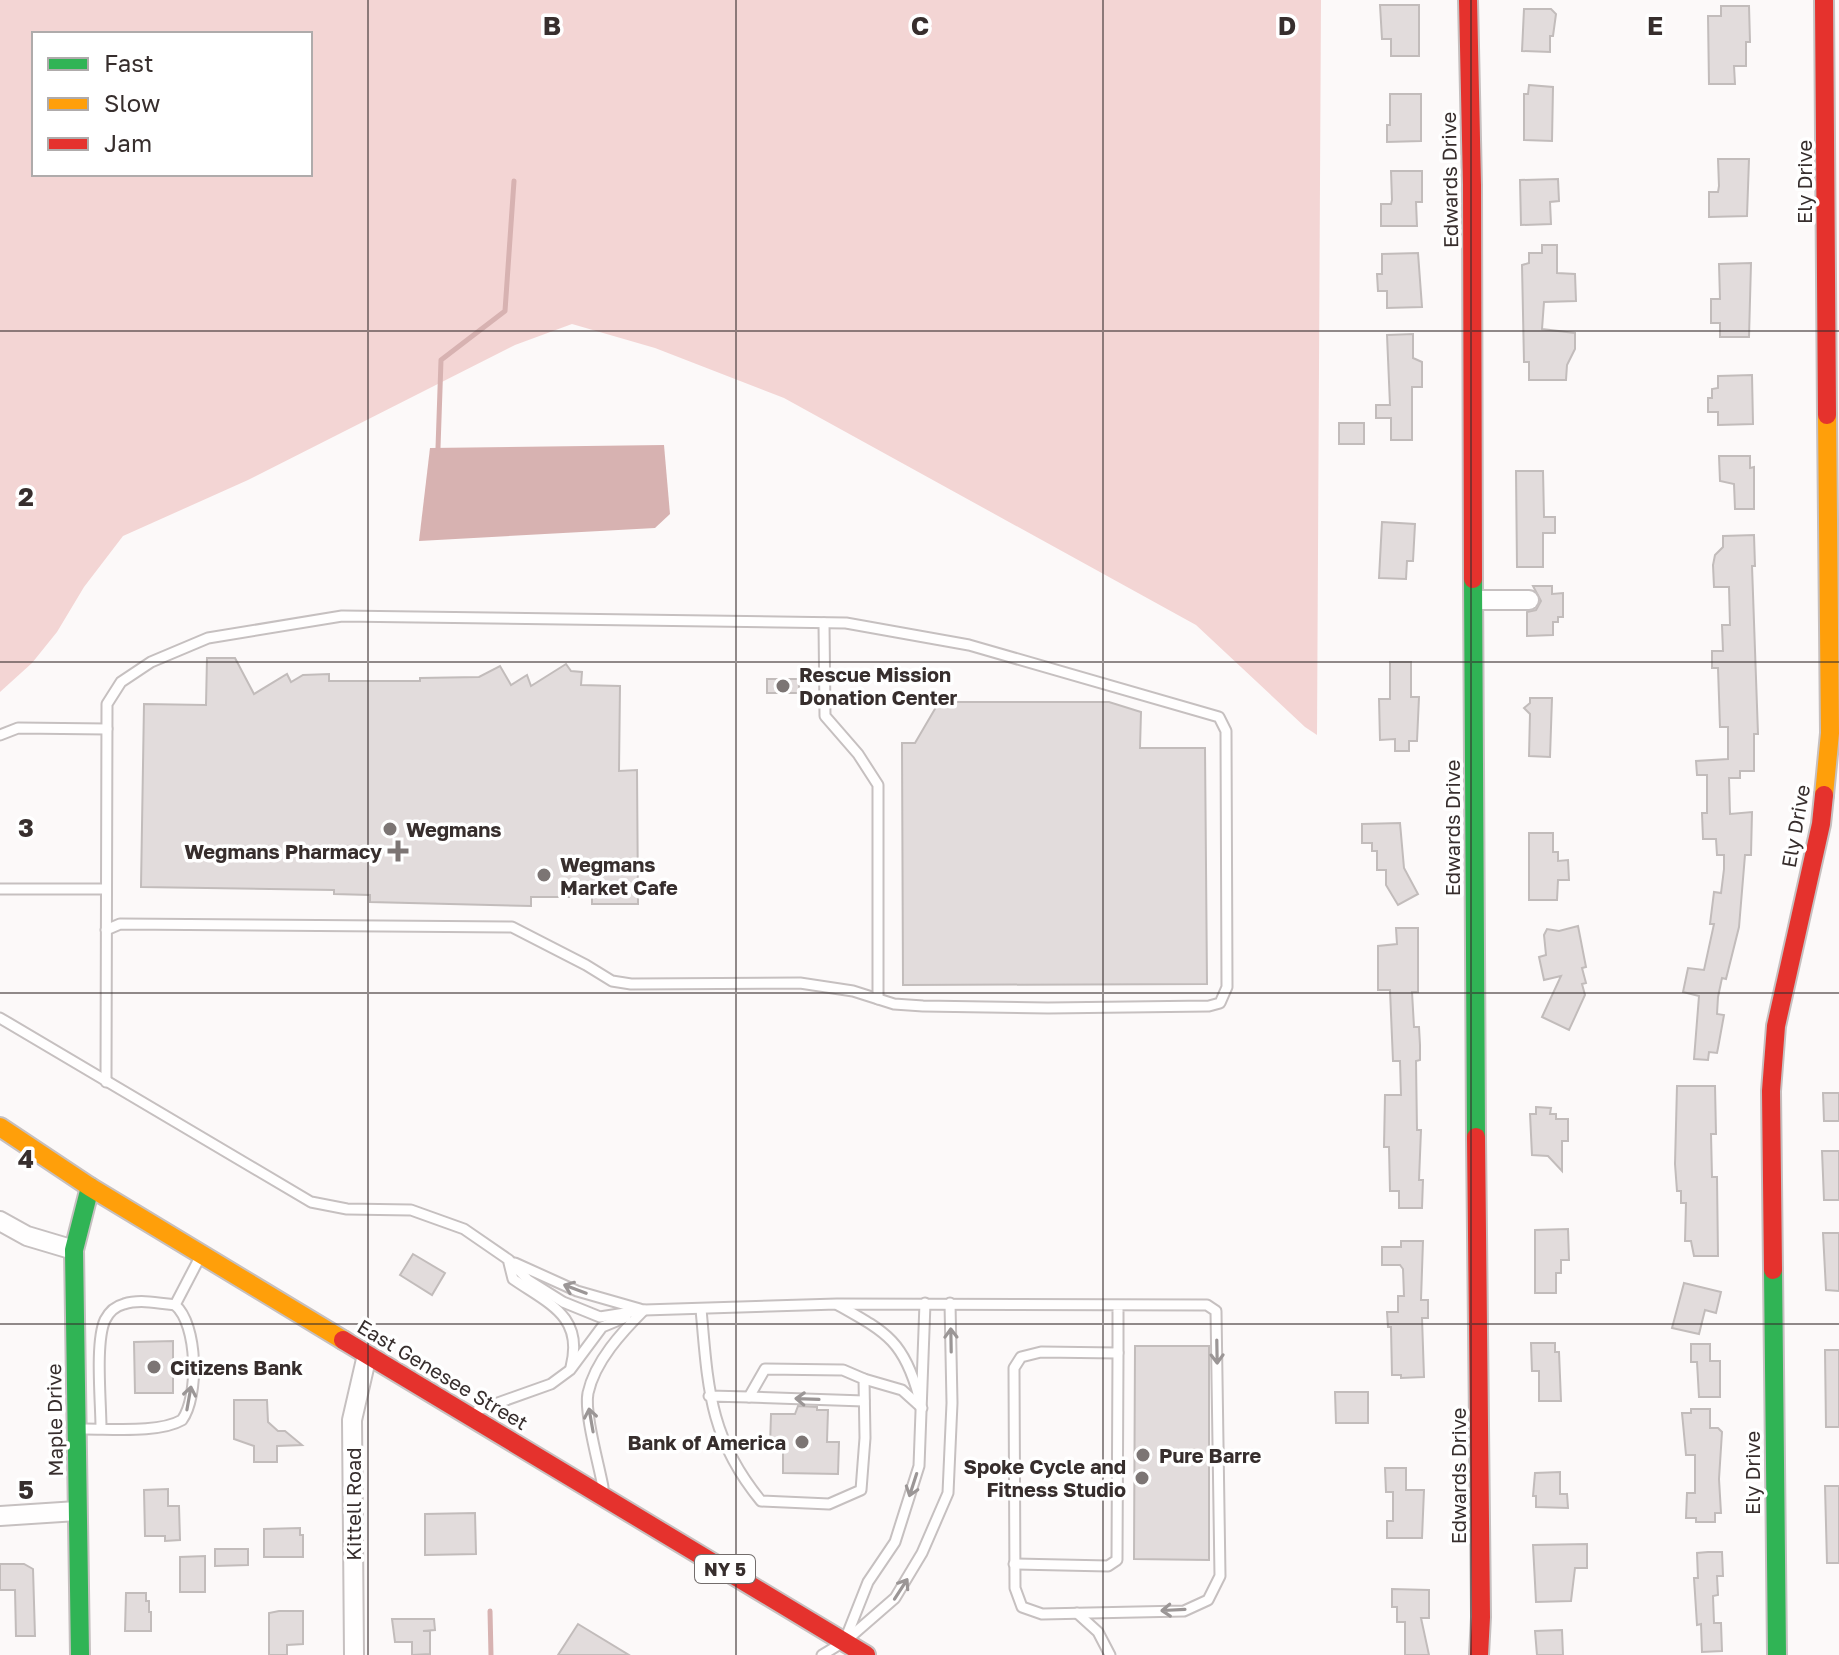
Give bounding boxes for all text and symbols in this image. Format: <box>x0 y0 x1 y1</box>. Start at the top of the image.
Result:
text: B <box>543 10 561 41</box>
text: C <box>911 10 929 41</box>
text: D <box>1278 10 1296 41</box>
text: E <box>1647 10 1663 41</box>
legend <box>32 32 312 176</box>
text: Fast <box>104 48 154 77</box>
text: Slow <box>104 88 160 117</box>
street label: Edwards Drive <box>1436 112 1462 248</box>
text: Jam <box>104 128 152 157</box>
street label: Ely Drive <box>1792 140 1816 224</box>
text: 2 <box>18 481 34 512</box>
place label: Rescue Mission Donation Center <box>799 662 957 709</box>
marker: Rescue Mission Donation Center <box>774 677 792 695</box>
street label: Edwards Drive <box>1440 760 1464 896</box>
street label: Ely Drive <box>1776 783 1814 869</box>
text: 3 <box>18 812 34 843</box>
place label: Wegmans <box>406 817 502 841</box>
marker: Wegmans <box>381 820 399 838</box>
place label: Wegmans Pharmacy <box>184 839 382 863</box>
marker: Wegmans Pharmacy <box>389 842 407 860</box>
place label: Wegmans Market Cafe <box>560 852 678 899</box>
marker: Wegmans Market Cafe <box>535 866 553 884</box>
text: 4 <box>18 1143 34 1174</box>
one-way arrow <box>563 1281 588 1295</box>
street label: East Genesee Street <box>353 1314 533 1434</box>
one-way arrow <box>943 1327 958 1354</box>
one-way arrow <box>1209 1338 1225 1365</box>
place label: Citizens Bank <box>170 1355 303 1379</box>
marker: Citizens Bank <box>145 1358 163 1376</box>
street label: Maple Drive <box>41 1363 67 1477</box>
one-way arrow <box>183 1386 198 1411</box>
one-way arrow <box>794 1391 821 1406</box>
one-way arrow <box>583 1408 598 1433</box>
street label: Edwards Drive <box>1446 1408 1470 1544</box>
place label: Bank of America <box>628 1430 786 1454</box>
street label: Ely Drive <box>1740 1431 1764 1515</box>
marker: Bank of America <box>793 1433 811 1451</box>
place label: Pure Barre <box>1159 1443 1262 1467</box>
marker: Pure Barre <box>1134 1446 1152 1464</box>
street label: Kittell Road <box>341 1447 365 1561</box>
place label: Spoke Cycle and Fitness Studio <box>964 1454 1126 1501</box>
marker: Spoke Cycle and Fitness Studio <box>1133 1469 1151 1487</box>
one-way arrow <box>905 1472 920 1498</box>
text: 5 <box>18 1474 34 1505</box>
road number: NY 5 <box>695 1555 755 1583</box>
one-way arrow <box>892 1578 909 1600</box>
one-way arrow <box>1160 1603 1187 1618</box>

